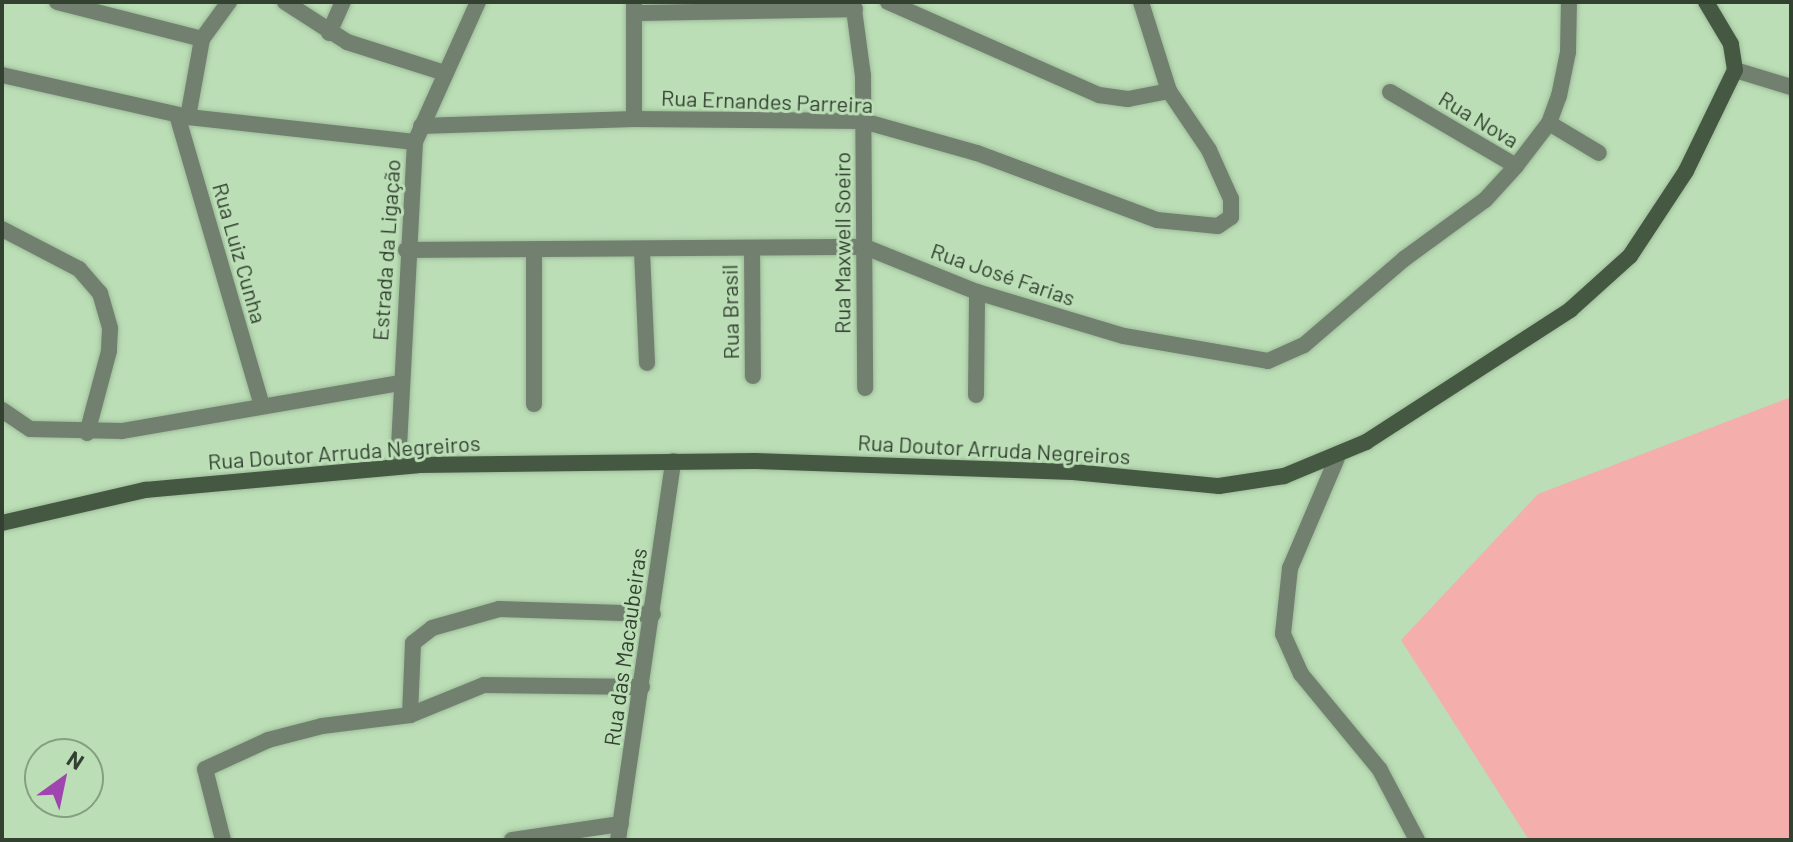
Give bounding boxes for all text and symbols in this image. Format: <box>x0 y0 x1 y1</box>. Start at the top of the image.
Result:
street label: Rua Ernandes Parreira <box>661 84 873 118</box>
street label: Rua Nova <box>1434 85 1524 153</box>
street label: Rua Maxwell Soeiro <box>829 152 855 334</box>
street label: Estrada da Ligação <box>366 158 406 342</box>
street label: Rua Luiz Cunha <box>207 180 273 326</box>
street label: Rua José Farias <box>927 237 1079 311</box>
street label: Rua Brasil <box>716 264 744 360</box>
street label: Rua Doutor Arruda Negreiros <box>207 429 481 475</box>
street label: Rua Doutor Arruda Negreiros <box>857 429 1131 469</box>
street label: Rua das Macaubeiras <box>598 546 652 748</box>
north arrow <box>24 738 104 818</box>
text: N <box>63 745 89 774</box>

